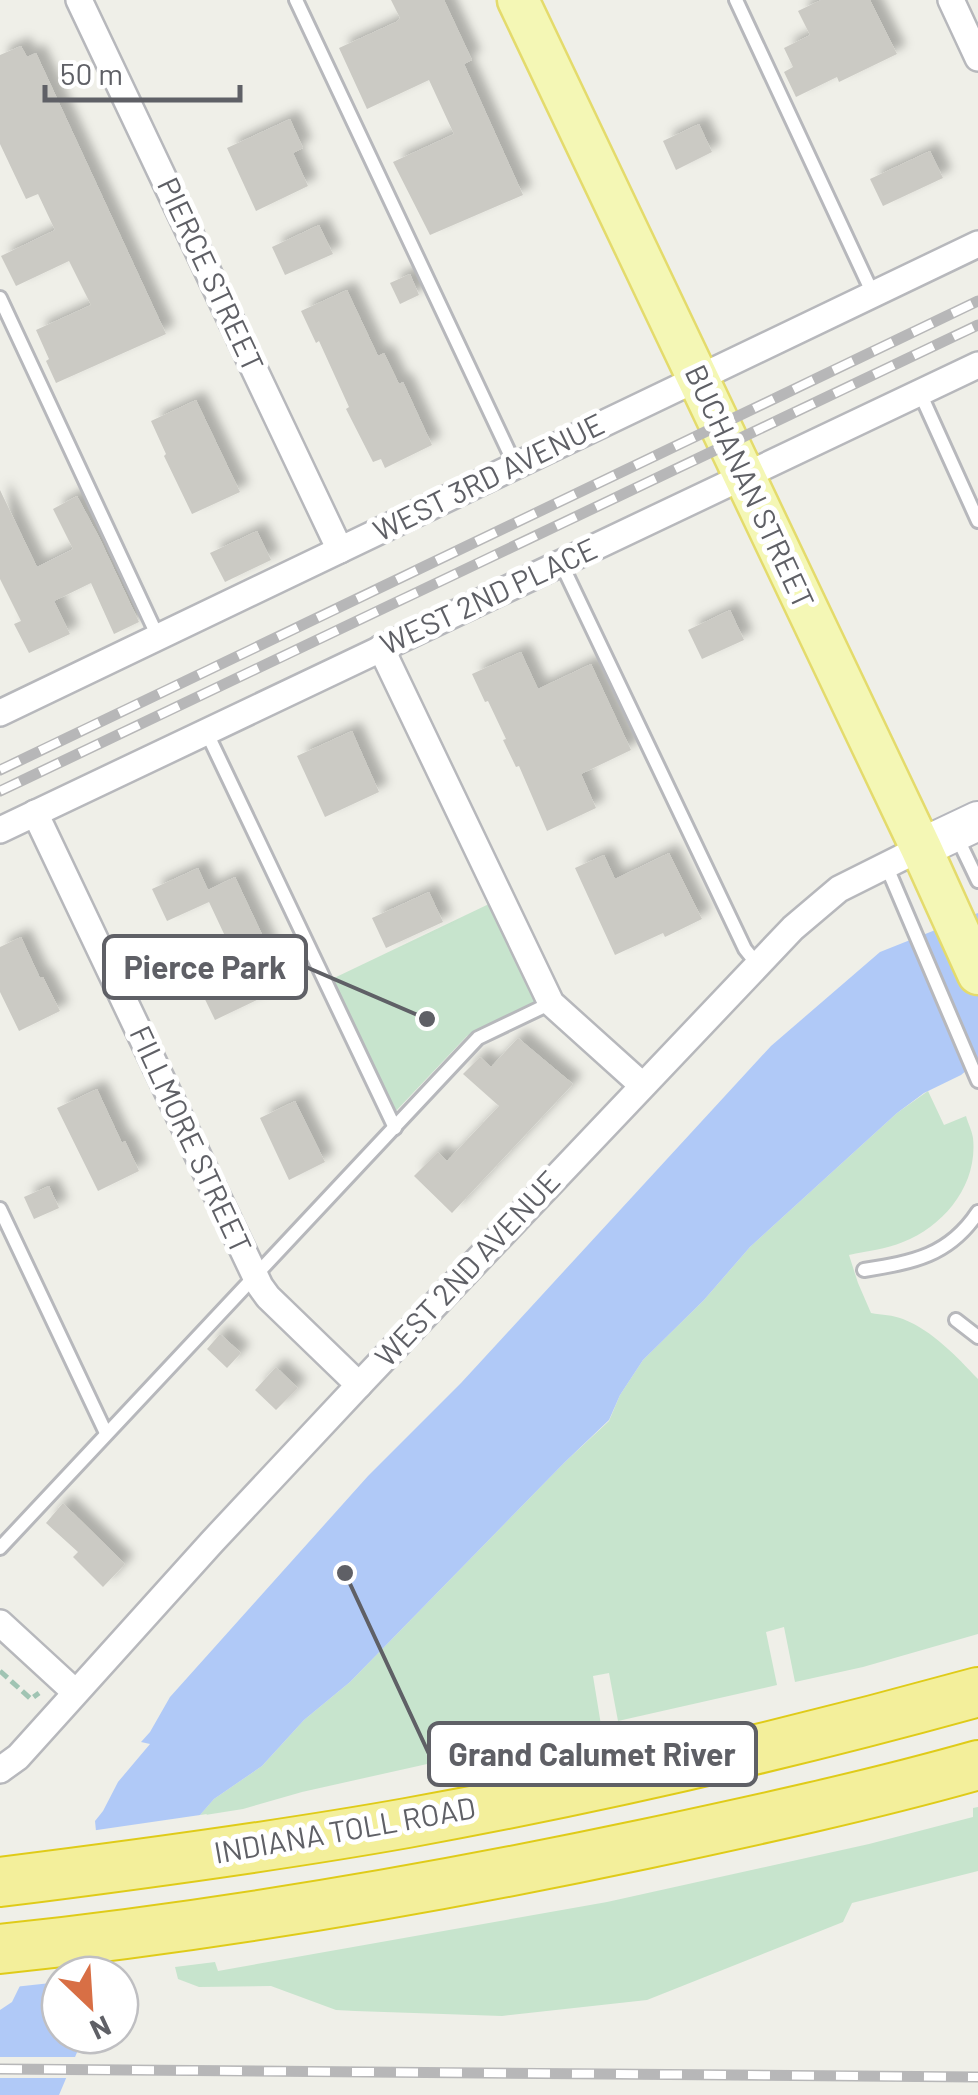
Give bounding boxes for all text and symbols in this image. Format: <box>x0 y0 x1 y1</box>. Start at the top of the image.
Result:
scale bar <box>45 40 240 102</box>
text: 50 m <box>60 55 123 91</box>
street label: PIERCE STREET <box>151 171 273 377</box>
street label: BUCHANAN STREET <box>679 359 823 614</box>
street label: WEST 3RD AVENUE <box>367 405 609 548</box>
street label: WEST 2ND PLACE <box>374 529 602 661</box>
callout: Pierce Park <box>104 936 306 998</box>
text: Pierce Park <box>124 947 286 985</box>
street label: FILLMORE STREET <box>123 1020 260 1259</box>
street label: WEST 2ND AVENUE <box>367 1162 567 1373</box>
callout: Grand Calumet River <box>429 1723 756 1785</box>
text: Grand Calumet River <box>448 1734 736 1772</box>
street label: INDIANA TOLL ROAD <box>211 1788 478 1870</box>
north arrow <box>40 1955 140 2055</box>
text: N <box>85 2009 117 2048</box>

